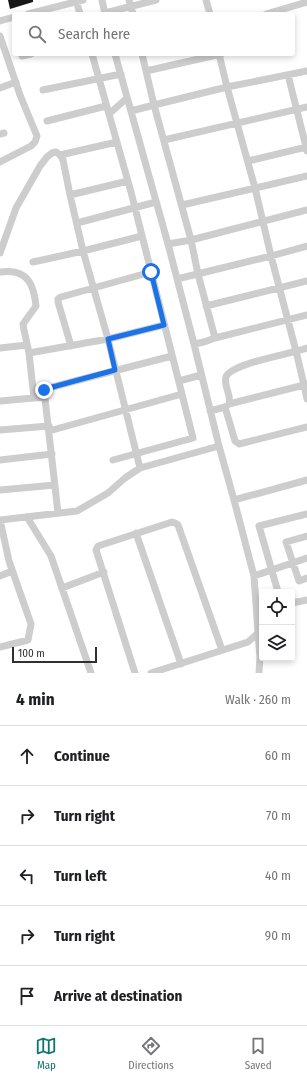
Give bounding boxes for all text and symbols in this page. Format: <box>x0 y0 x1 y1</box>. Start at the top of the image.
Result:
search box <box>12 12 295 56</box>
icon: search <box>26 23 48 45</box>
text: Search here <box>58 25 130 43</box>
route start <box>142 263 160 281</box>
route end <box>35 381 53 399</box>
map controls <box>259 589 295 661</box>
button: locate <box>259 589 295 625</box>
button: layers <box>259 625 295 661</box>
scale bar <box>12 645 97 664</box>
text: 100 m <box>18 647 45 660</box>
text: 4 min <box>16 689 55 710</box>
text: Walk · 260 m <box>225 692 291 707</box>
icon: ahead <box>16 745 38 767</box>
text: Continue <box>54 747 110 765</box>
text: 60 m <box>265 748 291 763</box>
icon: right <box>16 805 38 827</box>
text: Turn right <box>54 807 115 825</box>
text: 70 m <box>266 808 291 823</box>
icon: left <box>16 865 38 887</box>
text: Turn left <box>54 867 107 885</box>
text: 40 m <box>265 868 291 883</box>
icon: right <box>16 925 38 947</box>
text: Turn right <box>54 927 115 945</box>
text: 90 m <box>265 928 291 943</box>
icon: arrive <box>16 985 38 1007</box>
text: Arrive at destination <box>54 987 182 1005</box>
tab: Map <box>35 1035 57 1072</box>
tab: Directions <box>128 1035 174 1072</box>
tab: Saved <box>245 1035 272 1072</box>

